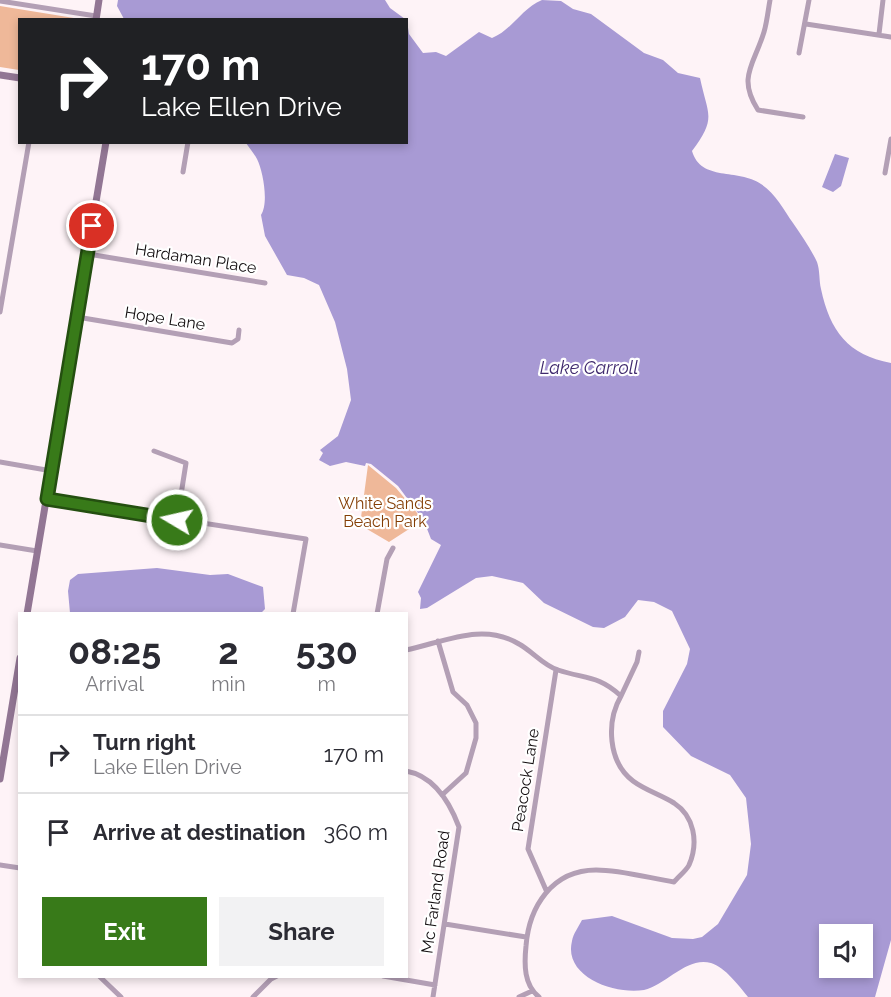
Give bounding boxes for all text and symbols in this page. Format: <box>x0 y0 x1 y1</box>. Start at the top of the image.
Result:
text: 170 m <box>141 41 260 90</box>
icon: right <box>42 42 120 120</box>
text: Lake Ellen Drive <box>141 91 342 122</box>
pin <box>66 200 117 251</box>
icon: arrive <box>75 209 108 242</box>
street label: Hardaman Place <box>134 240 258 277</box>
street label: Hope Lane <box>123 303 207 334</box>
water label: Lake Carroll <box>540 357 639 378</box>
position arrow <box>145 488 209 552</box>
park label: White Sands Beach Park <box>338 494 432 531</box>
text: 08:25 <box>68 630 161 672</box>
text: 2 <box>218 630 239 672</box>
text: 530 <box>296 630 358 672</box>
text: Arrival <box>85 672 144 696</box>
text: min <box>211 672 246 696</box>
text: m <box>318 672 336 696</box>
street label: Peacock Lane <box>508 727 543 833</box>
text: Turn right <box>93 729 196 755</box>
icon: right <box>42 738 75 771</box>
text: 170 m <box>324 741 384 767</box>
text: Lake Ellen Drive <box>93 755 242 779</box>
icon: arrive <box>42 816 75 849</box>
text: Arrive at destination <box>93 819 306 845</box>
text: 360 m <box>324 819 388 845</box>
street label: Mc Farland Road <box>417 829 454 955</box>
button: Exit <box>42 897 207 966</box>
button: Share <box>219 897 384 966</box>
map controls <box>819 924 873 978</box>
button: sound <box>819 924 873 978</box>

